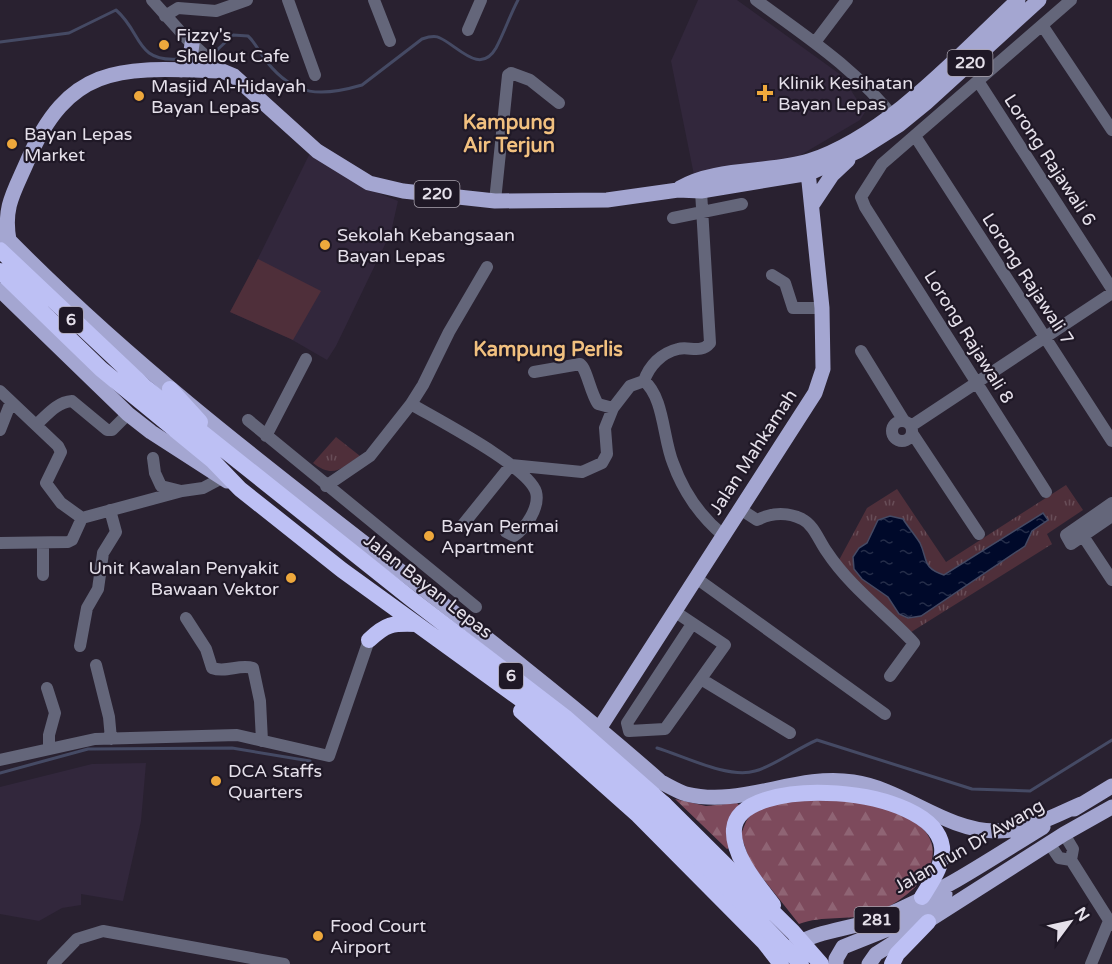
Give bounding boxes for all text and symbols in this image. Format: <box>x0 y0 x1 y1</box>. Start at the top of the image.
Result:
place label: Fizzy's Shellout Cafe <box>176 24 289 67</box>
marker: Fizzy's Shellout Cafe <box>157 38 171 52</box>
road number: 220 <box>948 50 992 76</box>
place label: Klinik Kesihatan Bayan Lepas <box>778 72 913 115</box>
place label: Masjid Al-Hidayah Bayan Lepas <box>151 75 306 118</box>
marker: Klinik Kesihatan Bayan Lepas <box>756 84 774 102</box>
marker: Masjid Al-Hidayah Bayan Lepas <box>132 89 146 103</box>
street label: Lorong Rajawali 6 <box>999 90 1101 230</box>
district label: Kampung Air Terjun <box>463 111 555 158</box>
place label: Bayan Lepas Market <box>24 123 132 166</box>
marker: Bayan Lepas Market <box>5 137 19 151</box>
road number: 220 <box>414 181 460 207</box>
street label: Lorong Rajawali 7 <box>977 209 1079 349</box>
place label: Sekolah Kebangsaan Bayan Lepas <box>337 224 515 267</box>
marker: Sekolah Kebangsaan Bayan Lepas <box>318 238 332 252</box>
street label: Lorong Rajawali 8 <box>919 266 1019 408</box>
road number: 6 <box>59 307 83 333</box>
district label: Kampung Perlis <box>473 338 623 362</box>
street label: Jalan Mahkamah <box>704 385 802 519</box>
place label: Bayan Permai Apartment <box>441 515 559 558</box>
street label: Jalan Bayan Lepas <box>359 529 497 643</box>
marker: Bayan Permai Apartment <box>422 529 436 543</box>
place label: Unit Kawalan Penyakit Bawaan Vektor <box>88 557 279 600</box>
marker: Unit Kawalan Penyakit Bawaan Vektor <box>284 571 298 585</box>
road number: 6 <box>499 663 523 689</box>
place label: DCA Staffs Quarters <box>228 760 322 803</box>
marker: DCA Staffs Quarters <box>209 774 223 788</box>
street label: Jalan Tun Dr Awang <box>890 794 1048 898</box>
north arrow <box>1040 892 1100 952</box>
text: N <box>1070 904 1094 925</box>
road number: 281 <box>854 907 900 933</box>
place label: Food Court Airport <box>330 915 426 958</box>
marker: Food Court Airport <box>311 929 325 943</box>

